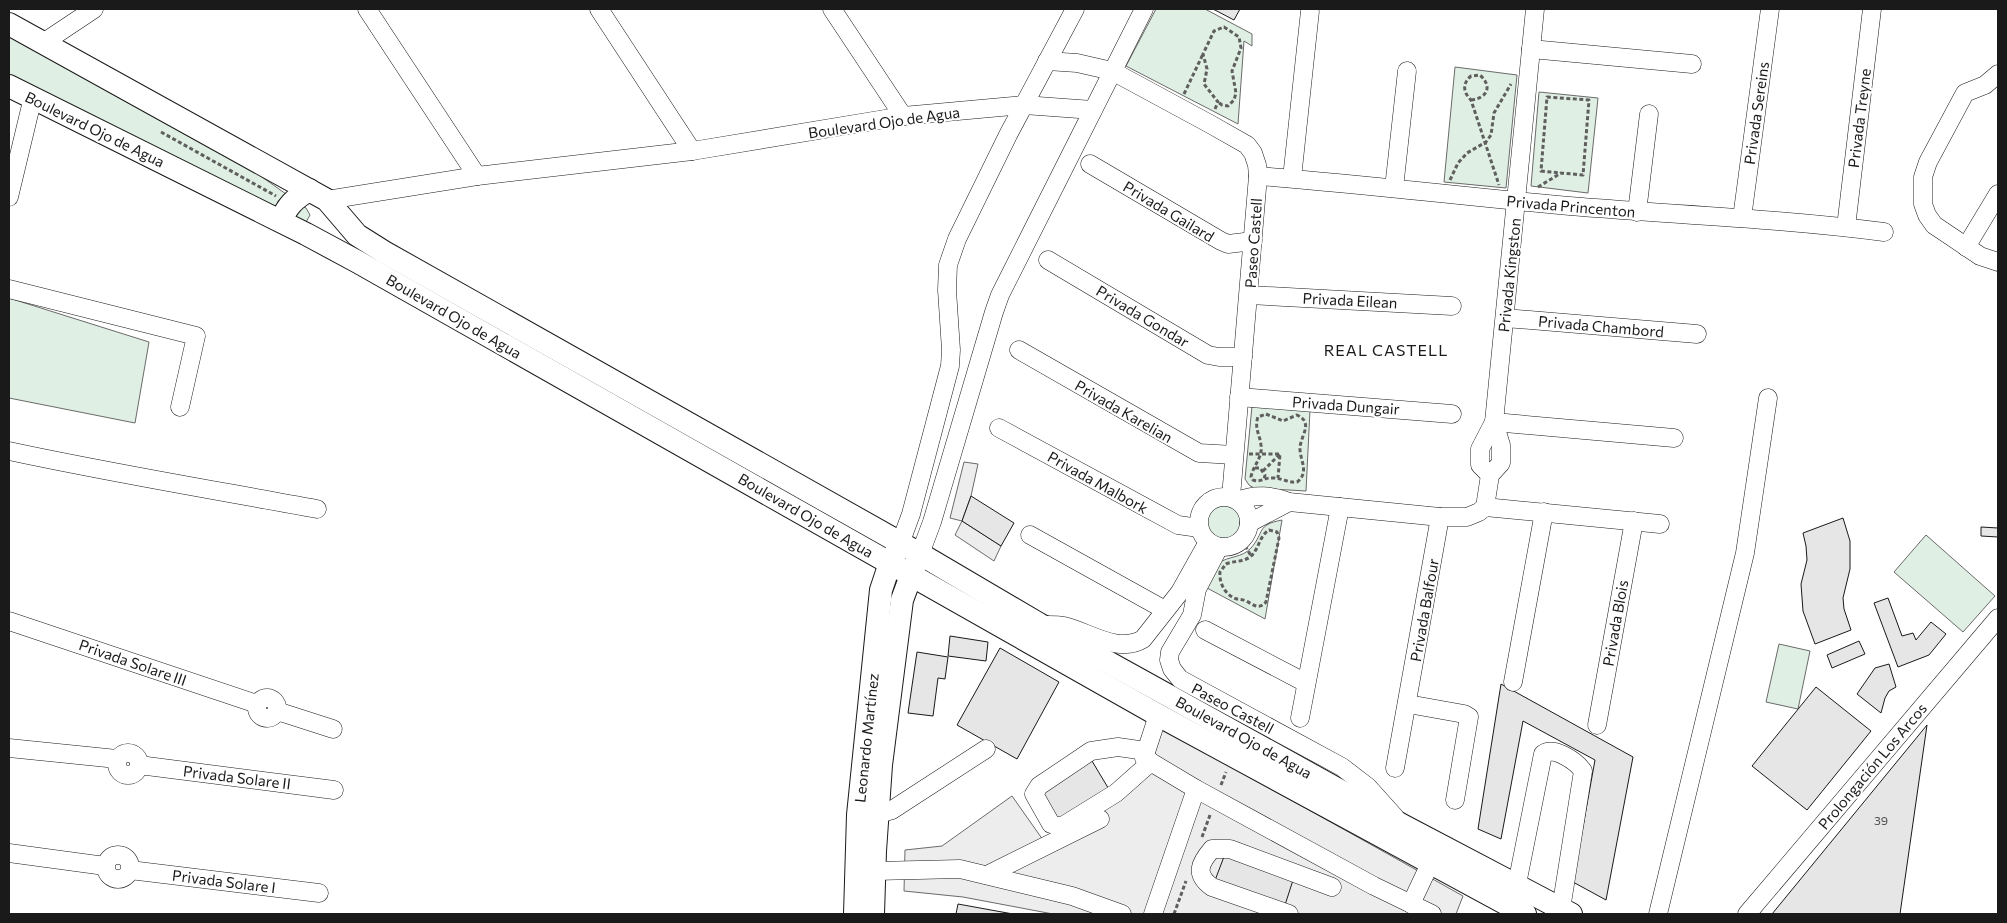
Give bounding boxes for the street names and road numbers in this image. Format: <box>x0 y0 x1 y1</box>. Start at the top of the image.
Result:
street label: Privada Sereins <box>1740 60 1772 166</box>
street label: Privada Treyne <box>1844 67 1874 169</box>
street label: Boulevard Ojo de Agua <box>22 87 168 171</box>
street label: Boulevard Ojo de Agua <box>807 102 961 142</box>
street label: Privada Gailard <box>1120 177 1218 245</box>
street label: Privada Princenton <box>1506 191 1636 221</box>
street label: Paseo Castell <box>1241 197 1265 289</box>
street label: Privada Kingston <box>1494 217 1524 333</box>
street label: Boulevard Ojo de Agua <box>383 270 525 362</box>
street label: Privada Gondar <box>1093 281 1193 351</box>
street label: Privada Eilean <box>1302 289 1398 311</box>
street label: Privada Chambord <box>1537 312 1665 340</box>
street label: Privada Karelian <box>1072 376 1176 446</box>
street label: Privada Dungair <box>1292 392 1400 418</box>
street label: Privada Malbork <box>1045 447 1151 517</box>
street label: Boulevard Ojo de Agua <box>735 469 877 561</box>
street label: Privada Balfour <box>1406 557 1442 663</box>
street label: Privada Blois <box>1599 578 1631 667</box>
street label: Privada Solare III <box>77 635 189 689</box>
street label: Leonardo Martínez <box>850 672 882 804</box>
street label: Paseo Castell <box>1189 679 1277 737</box>
street label: Boulevard Ojo de Agua <box>1173 692 1315 782</box>
street label: Prolongación Los Arcos <box>1814 699 1930 833</box>
street label: Privada Solare II <box>182 761 292 793</box>
street label: Privada Solare I <box>171 866 277 896</box>

